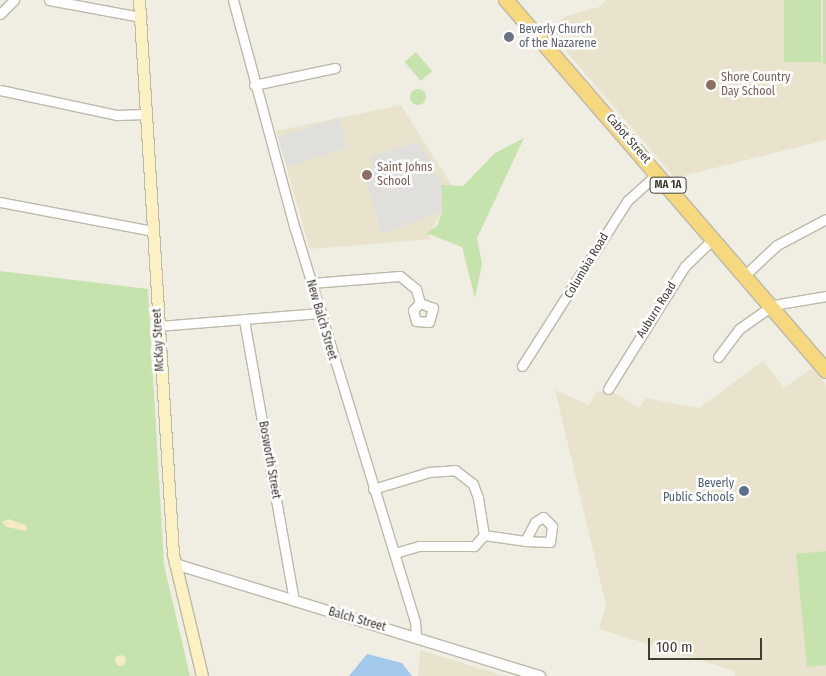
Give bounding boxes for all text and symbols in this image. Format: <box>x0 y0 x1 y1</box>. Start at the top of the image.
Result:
place label: Beverly Church of the Nazarene <box>519 23 596 51</box>
marker: Beverly Church of the Nazarene <box>503 31 515 43</box>
place label: Shore Country Day School <box>721 71 790 99</box>
marker: Shore Country Day School <box>705 79 717 91</box>
street label: Cabot Street <box>603 111 653 167</box>
place label: Saint Johns School <box>377 161 432 189</box>
marker: Saint Johns School <box>361 169 373 181</box>
road number: MA 1A <box>649 176 687 194</box>
street label: Columbia Road <box>562 231 612 301</box>
street label: New Balch Street <box>303 278 339 362</box>
street label: Auburn Road <box>634 279 680 341</box>
street label: McKay Street <box>150 308 168 372</box>
street label: Bosworth Street <box>255 420 283 500</box>
place label: Beverly Public Schools <box>663 477 734 505</box>
marker: Beverly Public Schools <box>738 485 750 497</box>
street label: Balch Street <box>327 605 387 635</box>
scale bar <box>651 628 765 660</box>
text: 100 m <box>656 638 693 656</box>

